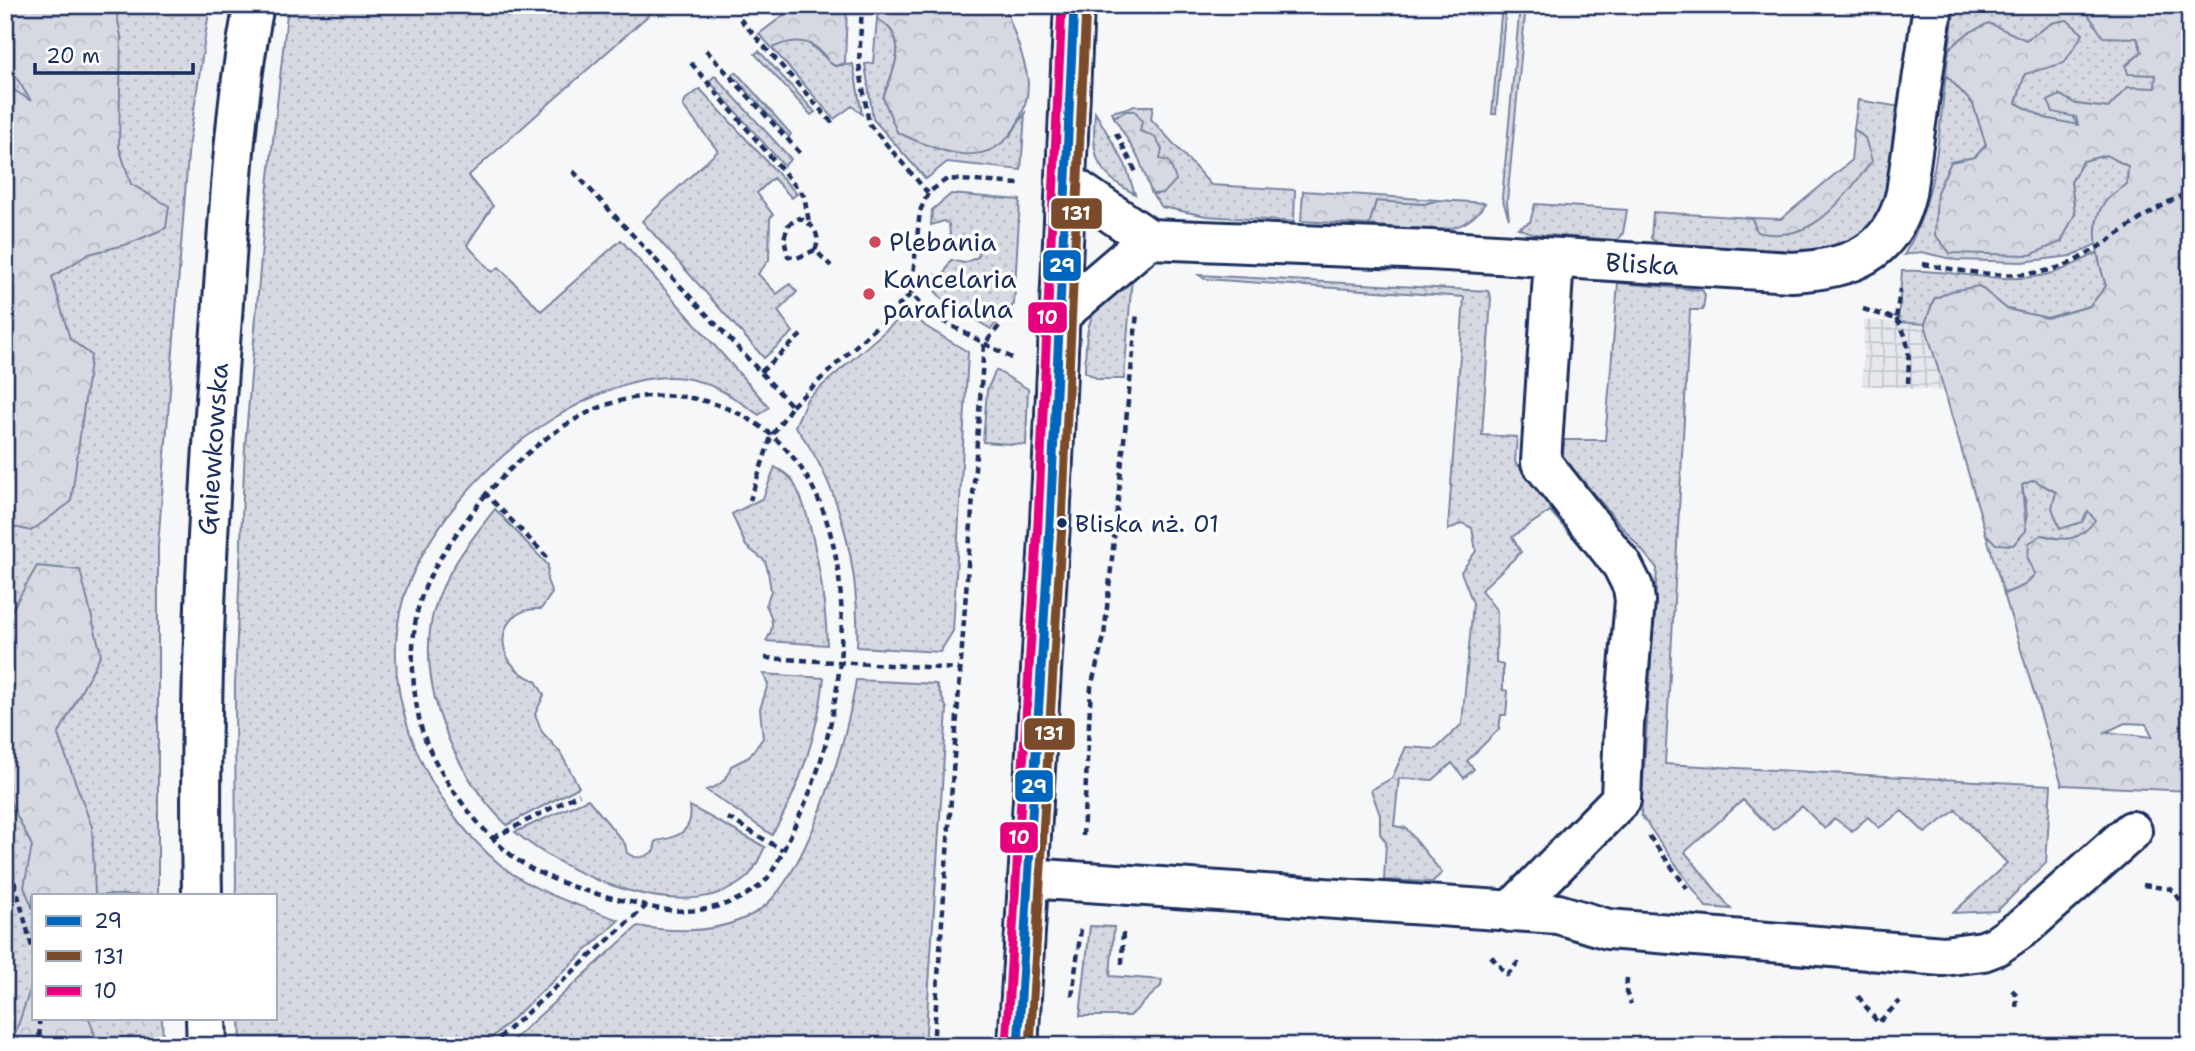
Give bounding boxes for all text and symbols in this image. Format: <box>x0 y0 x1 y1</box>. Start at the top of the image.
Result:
scale bar <box>35 32 192 76</box>
text: 20 m <box>46 42 100 70</box>
line badge: 131 <box>1050 197 1103 230</box>
text: 131 <box>1061 201 1091 226</box>
place label: Plebania <box>889 224 996 259</box>
marker: Plebania <box>867 234 883 250</box>
street label: Bliska <box>1605 244 1680 283</box>
line badge: 29 <box>1042 249 1082 282</box>
text: 29 <box>1049 253 1075 278</box>
place label: Kancelaria parafialna <box>883 261 1016 326</box>
marker: Kancelaria parafialna <box>861 286 877 302</box>
line badge: 10 <box>1027 301 1068 334</box>
text: 10 <box>1036 305 1058 330</box>
street label: Gniewkowska <box>189 361 236 537</box>
place label: Bliska nż. 01 <box>1075 508 1219 540</box>
marker: Bliska nż. 01 <box>1055 516 1069 530</box>
line badge: 131 <box>1023 717 1076 751</box>
text: 131 <box>1034 721 1064 746</box>
line badge: 29 <box>1014 769 1054 803</box>
text: 29 <box>1021 774 1047 799</box>
line badge: 10 <box>999 821 1039 854</box>
text: 10 <box>1008 825 1030 850</box>
legend <box>32 894 276 1020</box>
text: 29 <box>94 907 122 935</box>
text: 131 <box>94 943 124 971</box>
text: 10 <box>94 977 117 1005</box>

